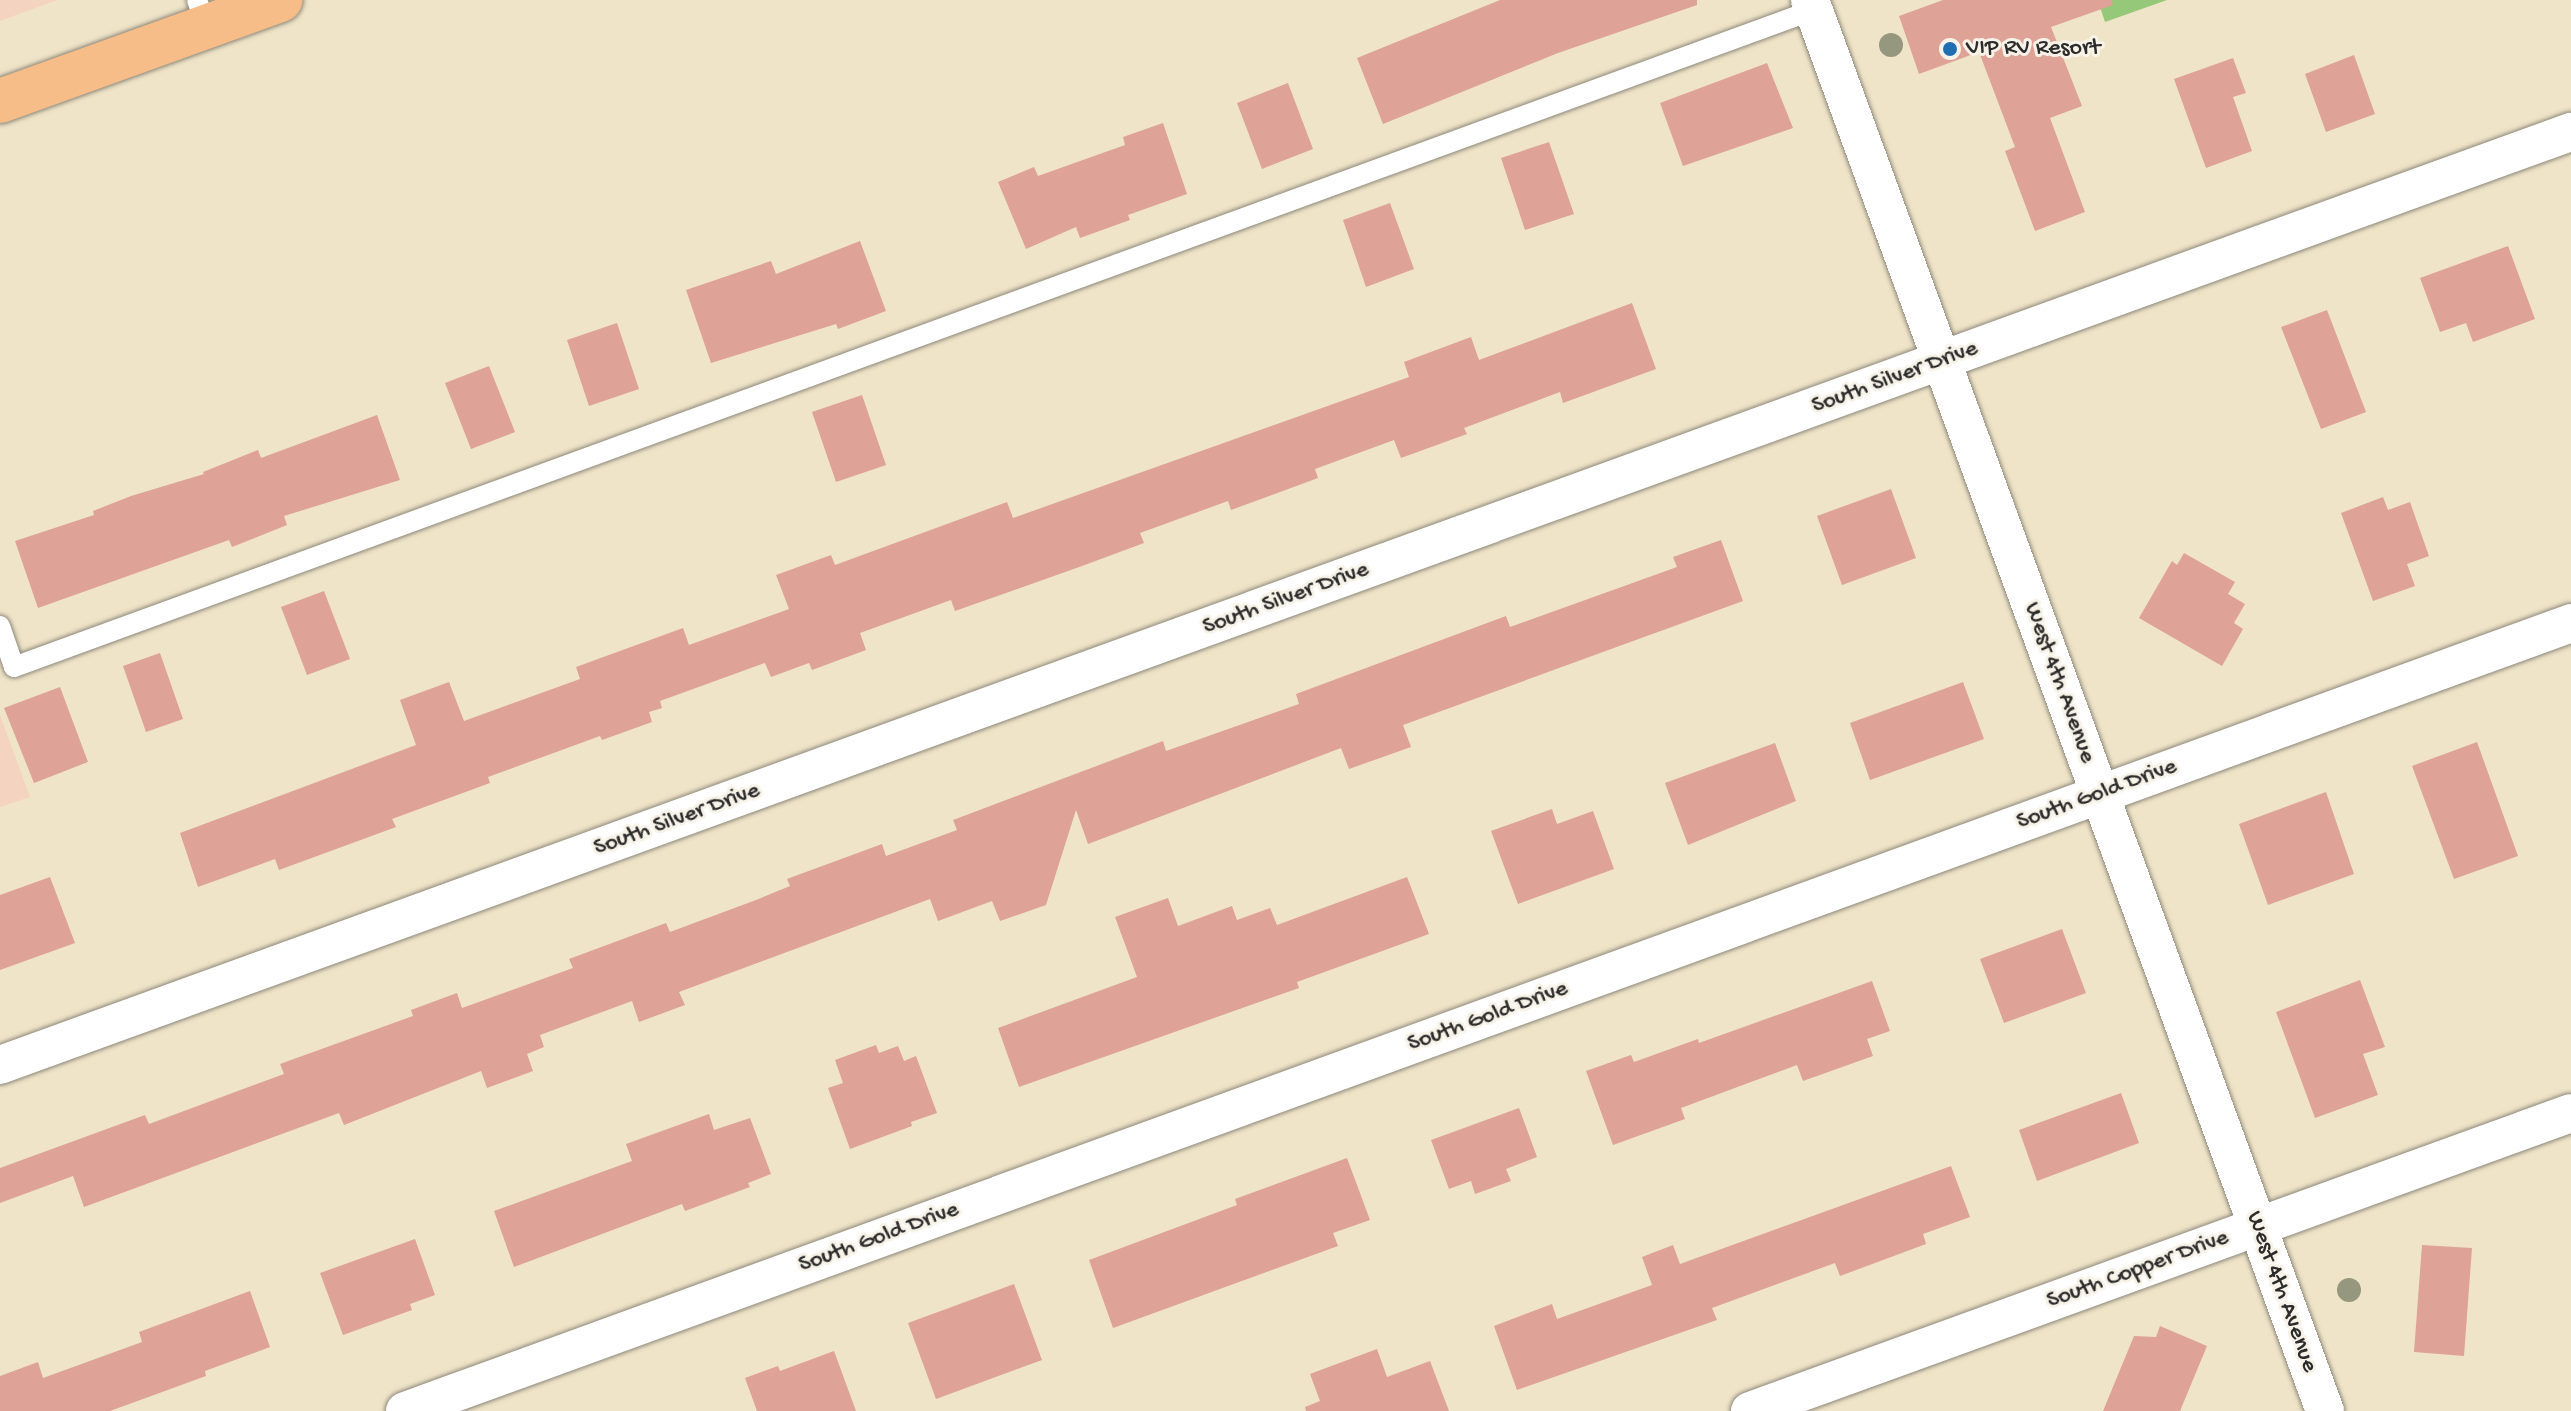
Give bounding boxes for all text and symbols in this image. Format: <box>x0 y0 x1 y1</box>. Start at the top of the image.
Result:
place label: VIP RV Resort <box>1966 35 2100 63</box>
marker: VIP RV Resort <box>1941 40 1959 58</box>
street label: South Silver Drive <box>1808 335 1982 421</box>
street label: South Silver Drive <box>1199 556 1373 642</box>
street label: West 4th Avenue <box>2017 599 2101 767</box>
street label: South Gold Drive <box>2013 753 2181 837</box>
street label: South Silver Drive <box>590 777 764 863</box>
street label: South Gold Drive <box>1404 975 1572 1059</box>
street label: South Gold Drive <box>795 1196 963 1280</box>
street label: West 4th Avenue <box>2239 1208 2323 1376</box>
street label: South Copper Drive <box>2043 1224 2233 1316</box>

